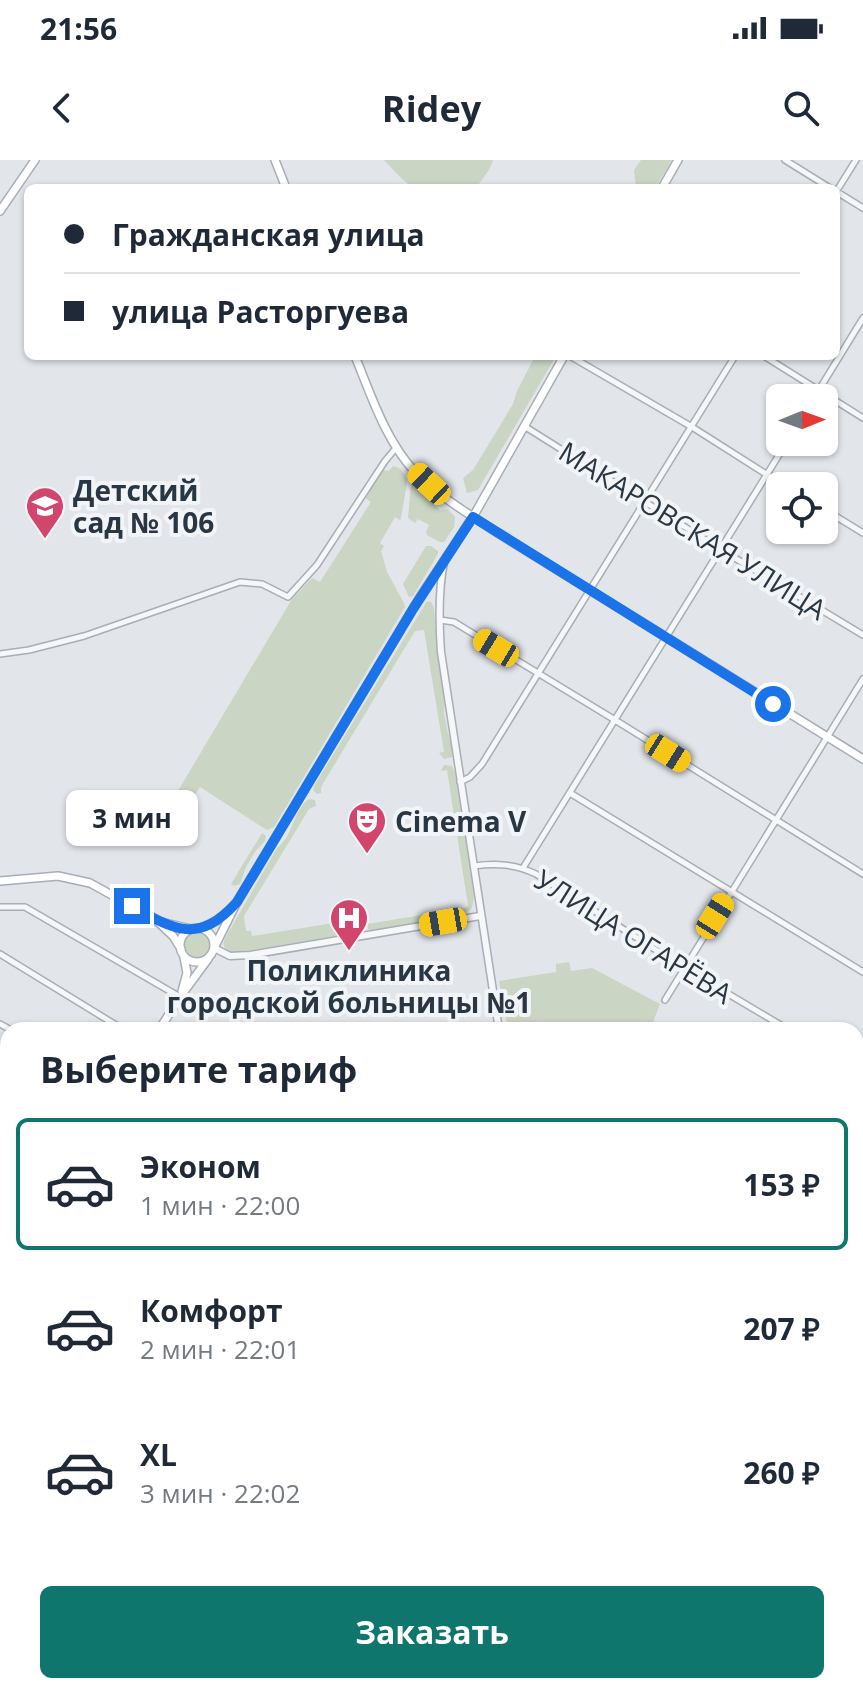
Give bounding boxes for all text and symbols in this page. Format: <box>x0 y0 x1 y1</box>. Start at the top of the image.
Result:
text: 21:56 <box>40 8 117 49</box>
text: Ridey <box>382 84 481 133</box>
icon: back <box>40 86 84 130</box>
icon: search <box>779 86 823 130</box>
text: Гражданская улица <box>112 214 425 255</box>
text: улица Расторгуева <box>112 291 409 332</box>
north arrow <box>766 384 838 456</box>
map controls <box>766 384 838 544</box>
street label: МАКАРОВСКАЯ УЛИЦА <box>552 432 834 628</box>
car <box>403 459 455 509</box>
place label: Детский сад № 106 <box>73 471 214 541</box>
button: locate <box>766 472 838 544</box>
school or university icon: Детский сад № 106 <box>24 485 66 540</box>
car <box>469 625 523 671</box>
route start <box>755 686 791 722</box>
car <box>641 730 695 776</box>
callout: 3 мин <box>66 790 198 846</box>
text: 3 мин <box>92 800 172 836</box>
theatre icon: Cinema V <box>346 800 388 855</box>
place label: Cinema V <box>395 802 527 840</box>
street label: УЛИЦА ОГАРЁВА <box>528 860 740 1012</box>
route end <box>114 888 150 924</box>
car <box>692 889 738 943</box>
hospital icon: Поликлиника городской больницы №1 <box>328 897 370 952</box>
car <box>417 906 469 938</box>
place label: Поликлиника городской больницы №1 <box>167 951 531 1021</box>
text: Выберите тариф <box>40 1045 357 1094</box>
text: Эконом <box>140 1146 261 1187</box>
icon: car <box>44 1148 116 1220</box>
text: 153 ₽ <box>743 1164 820 1205</box>
text: 1 мин · 22:00 <box>140 1187 300 1223</box>
text: Комфорт <box>140 1290 283 1331</box>
icon: car <box>44 1292 116 1364</box>
text: 207 ₽ <box>743 1308 820 1349</box>
text: 2 мин · 22:01 <box>140 1331 300 1367</box>
text: XL <box>140 1434 177 1475</box>
icon: car <box>44 1436 116 1508</box>
text: 260 ₽ <box>743 1452 820 1493</box>
text: 3 мин · 22:02 <box>140 1475 300 1511</box>
button: Заказать <box>40 1586 824 1678</box>

